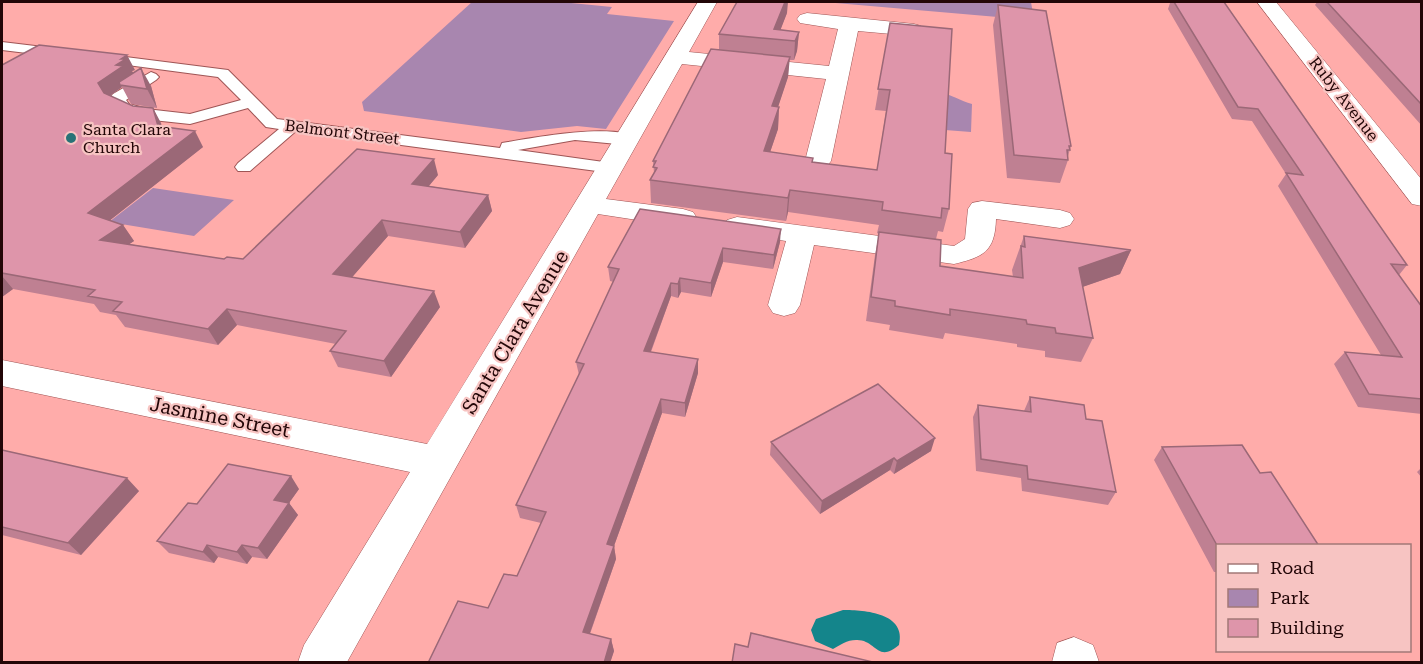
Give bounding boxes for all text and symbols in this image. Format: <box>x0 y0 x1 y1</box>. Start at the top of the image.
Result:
street label: Ruby Avenue <box>1305 53 1383 145</box>
street label: Belmont Street <box>284 116 400 148</box>
place label: Santa Clara Church <box>83 120 171 157</box>
marker: Santa Clara Church <box>64 131 78 145</box>
street label: Santa Clara Avenue <box>457 246 573 418</box>
street label: Jasmine Street <box>148 392 293 442</box>
legend <box>1216 544 1411 652</box>
text: Road <box>1270 557 1315 578</box>
text: Park <box>1270 587 1310 608</box>
text: Building <box>1270 617 1344 638</box>

